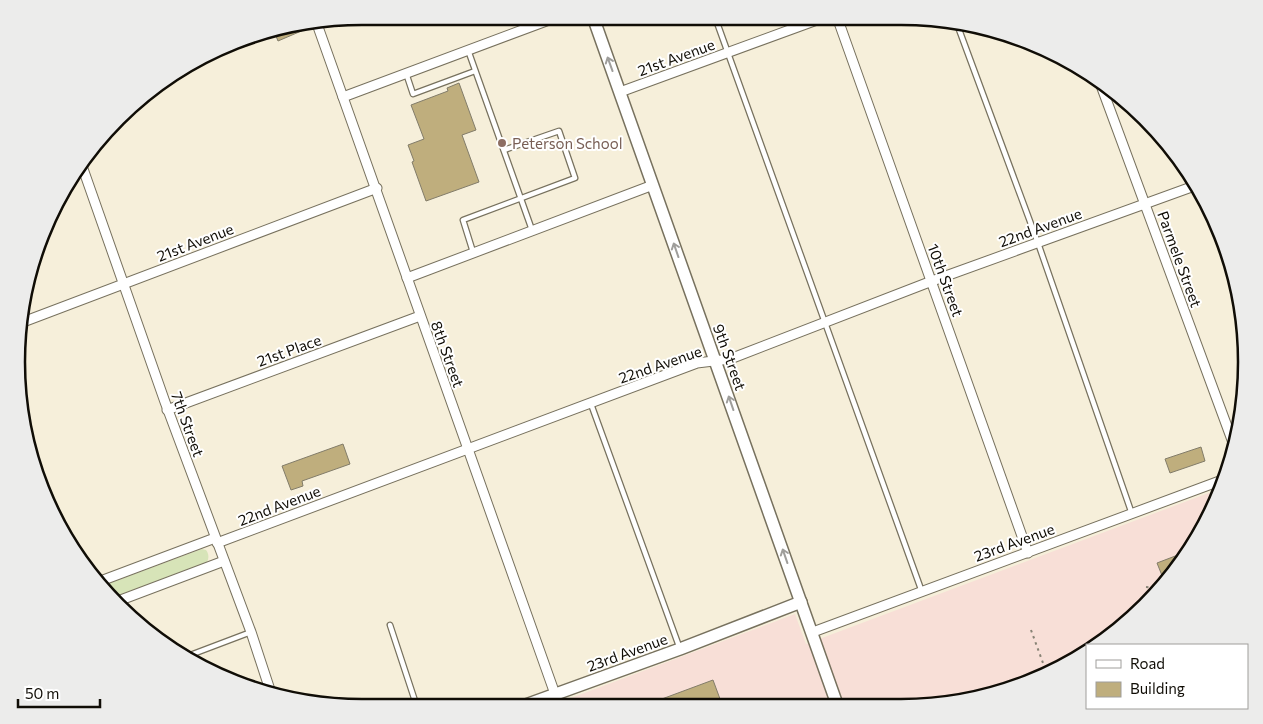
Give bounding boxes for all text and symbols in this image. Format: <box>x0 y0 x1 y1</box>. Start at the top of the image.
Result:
street label: 21st Avenue <box>635 35 717 79</box>
one-way arrow <box>605 56 614 72</box>
place label: Peterson School <box>512 134 622 152</box>
marker: Peterson School <box>496 137 508 149</box>
street label: 22nd Avenue <box>996 204 1084 250</box>
street label: Parmele Street <box>1154 208 1206 310</box>
street label: 21st Avenue <box>154 219 236 265</box>
street label: 10th Street <box>925 241 967 319</box>
one-way arrow <box>671 243 680 258</box>
street label: 8th Street <box>428 318 468 390</box>
street label: 9th Street <box>710 321 750 393</box>
street label: 21st Place <box>254 330 324 370</box>
street label: 22nd Avenue <box>616 341 704 387</box>
street label: 7th Street <box>168 389 208 459</box>
one-way arrow <box>726 396 735 411</box>
street label: 22nd Avenue <box>235 481 323 529</box>
street label: 23rd Avenue <box>971 519 1057 565</box>
one-way arrow <box>780 549 789 564</box>
street label: 23rd Avenue <box>584 629 670 675</box>
legend <box>1086 644 1248 709</box>
text: Road <box>1130 654 1165 672</box>
scale bar <box>18 676 100 708</box>
text: Building <box>1130 679 1185 697</box>
text: 50 m <box>25 684 59 702</box>

